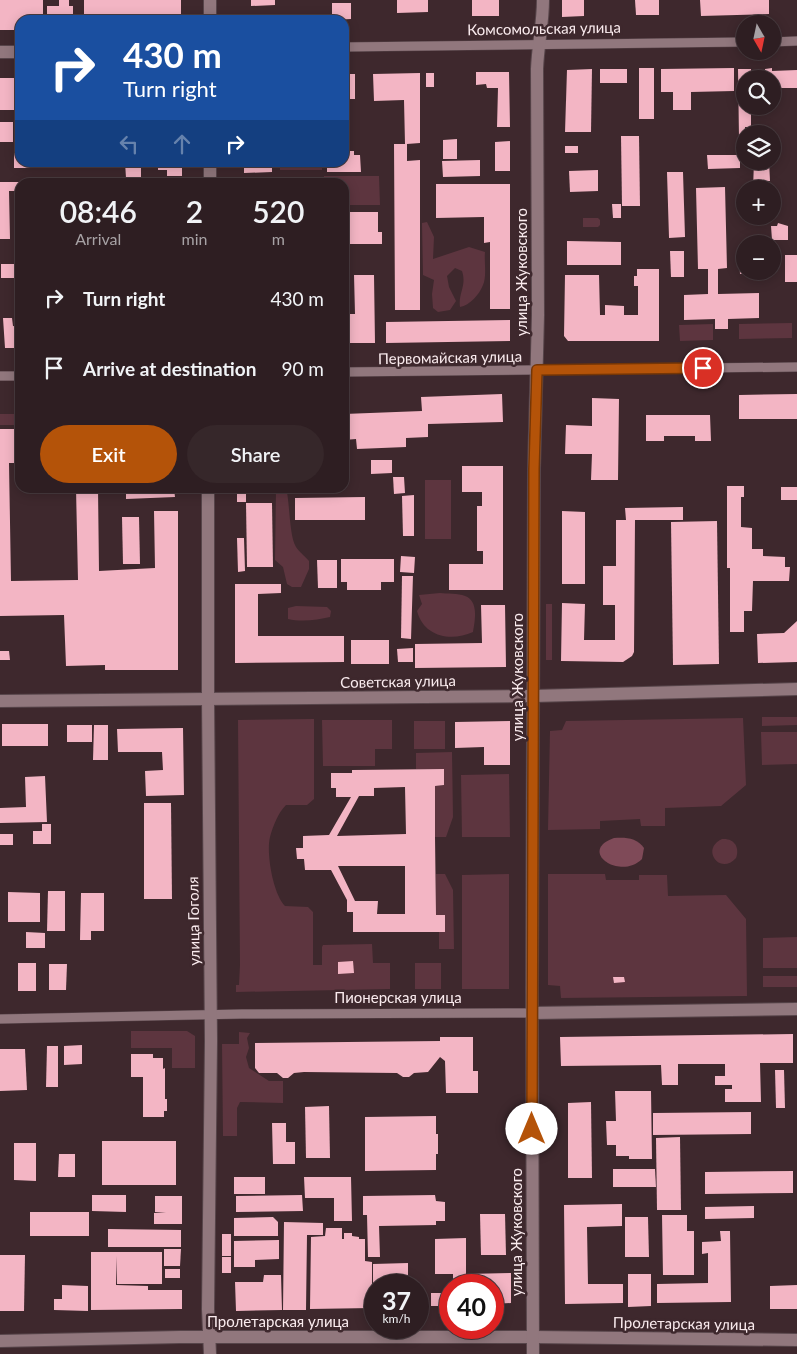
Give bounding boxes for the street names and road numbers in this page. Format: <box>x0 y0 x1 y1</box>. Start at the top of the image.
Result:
street label: Комсомольская улица <box>467 18 621 38</box>
street label: улица Жуковского <box>512 208 530 336</box>
street label: Первомайская улица <box>378 347 522 367</box>
street label: улица Жуковского <box>508 613 526 741</box>
street label: Советская улица <box>340 671 456 691</box>
street label: улица Гоголя <box>183 876 203 966</box>
street label: Пионерская улица <box>334 988 462 1006</box>
street label: улица Жуковского <box>507 1168 525 1296</box>
street label: Пролетарская улица <box>207 1312 349 1330</box>
street label: Пролетарская улица <box>613 1313 755 1333</box>

